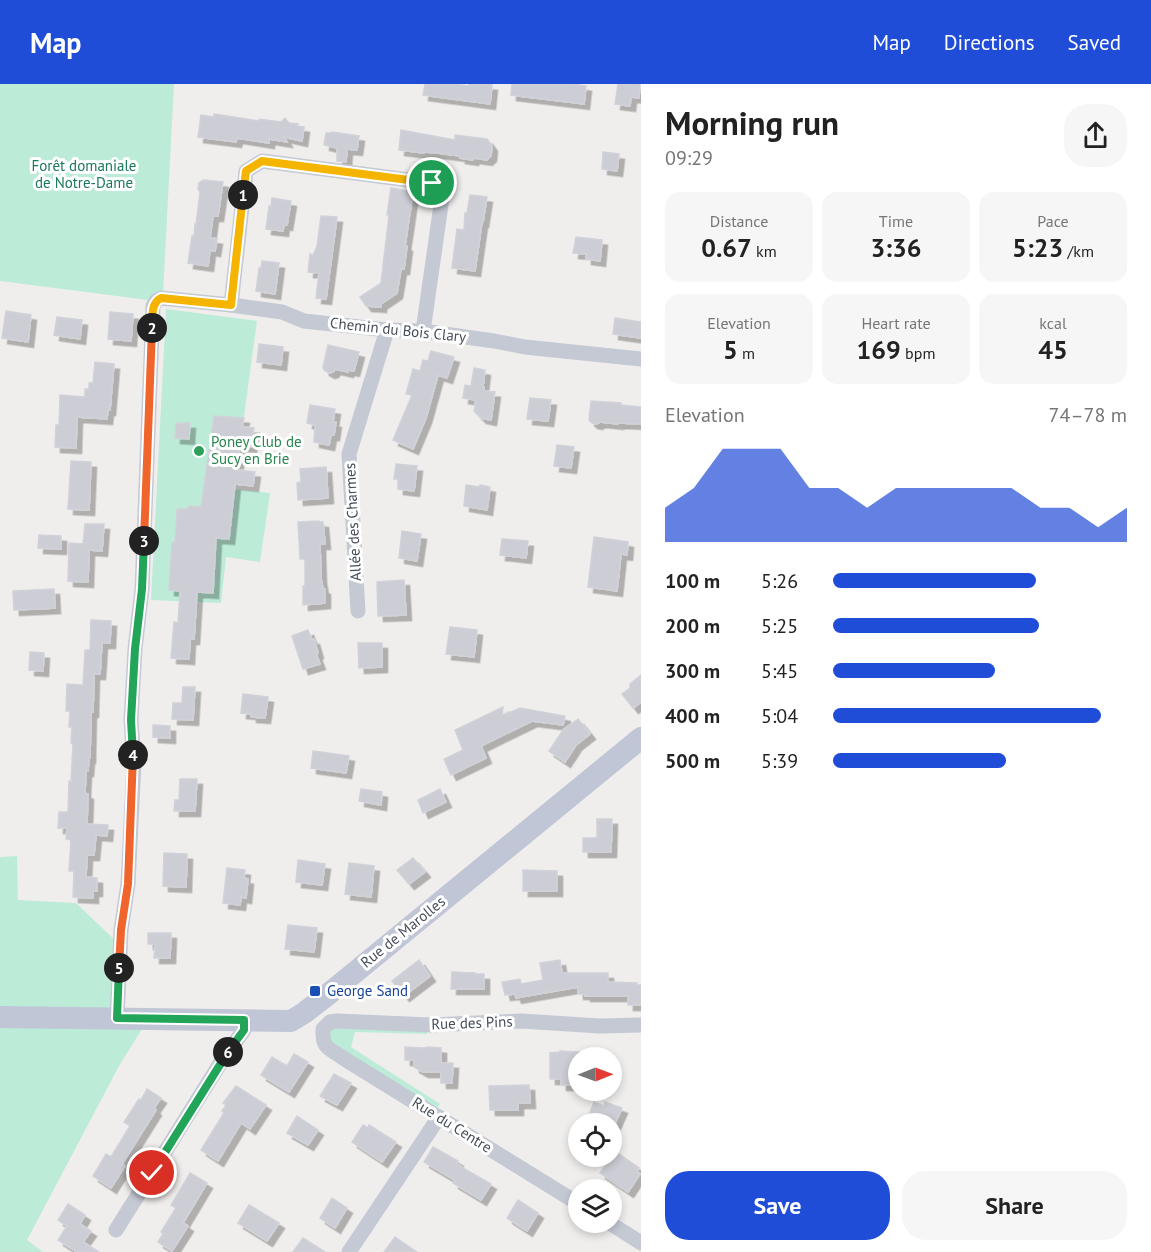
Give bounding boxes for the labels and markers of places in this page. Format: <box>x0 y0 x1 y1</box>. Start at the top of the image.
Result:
pin <box>406 157 457 208</box>
pin: 1 <box>228 180 258 210</box>
pin: 2 <box>137 313 167 343</box>
place label: Poney Club de Sucy en Brie <box>211 432 302 468</box>
marker: Poney Club de Sucy en Brie <box>192 444 206 458</box>
pin: 3 <box>129 526 159 556</box>
pin: 4 <box>118 740 148 770</box>
pin: 5 <box>104 953 134 983</box>
place label: George Sand <box>327 981 408 1000</box>
marker: George Sand <box>308 984 322 998</box>
pin: 6 <box>213 1037 243 1067</box>
pin <box>126 1147 177 1198</box>

